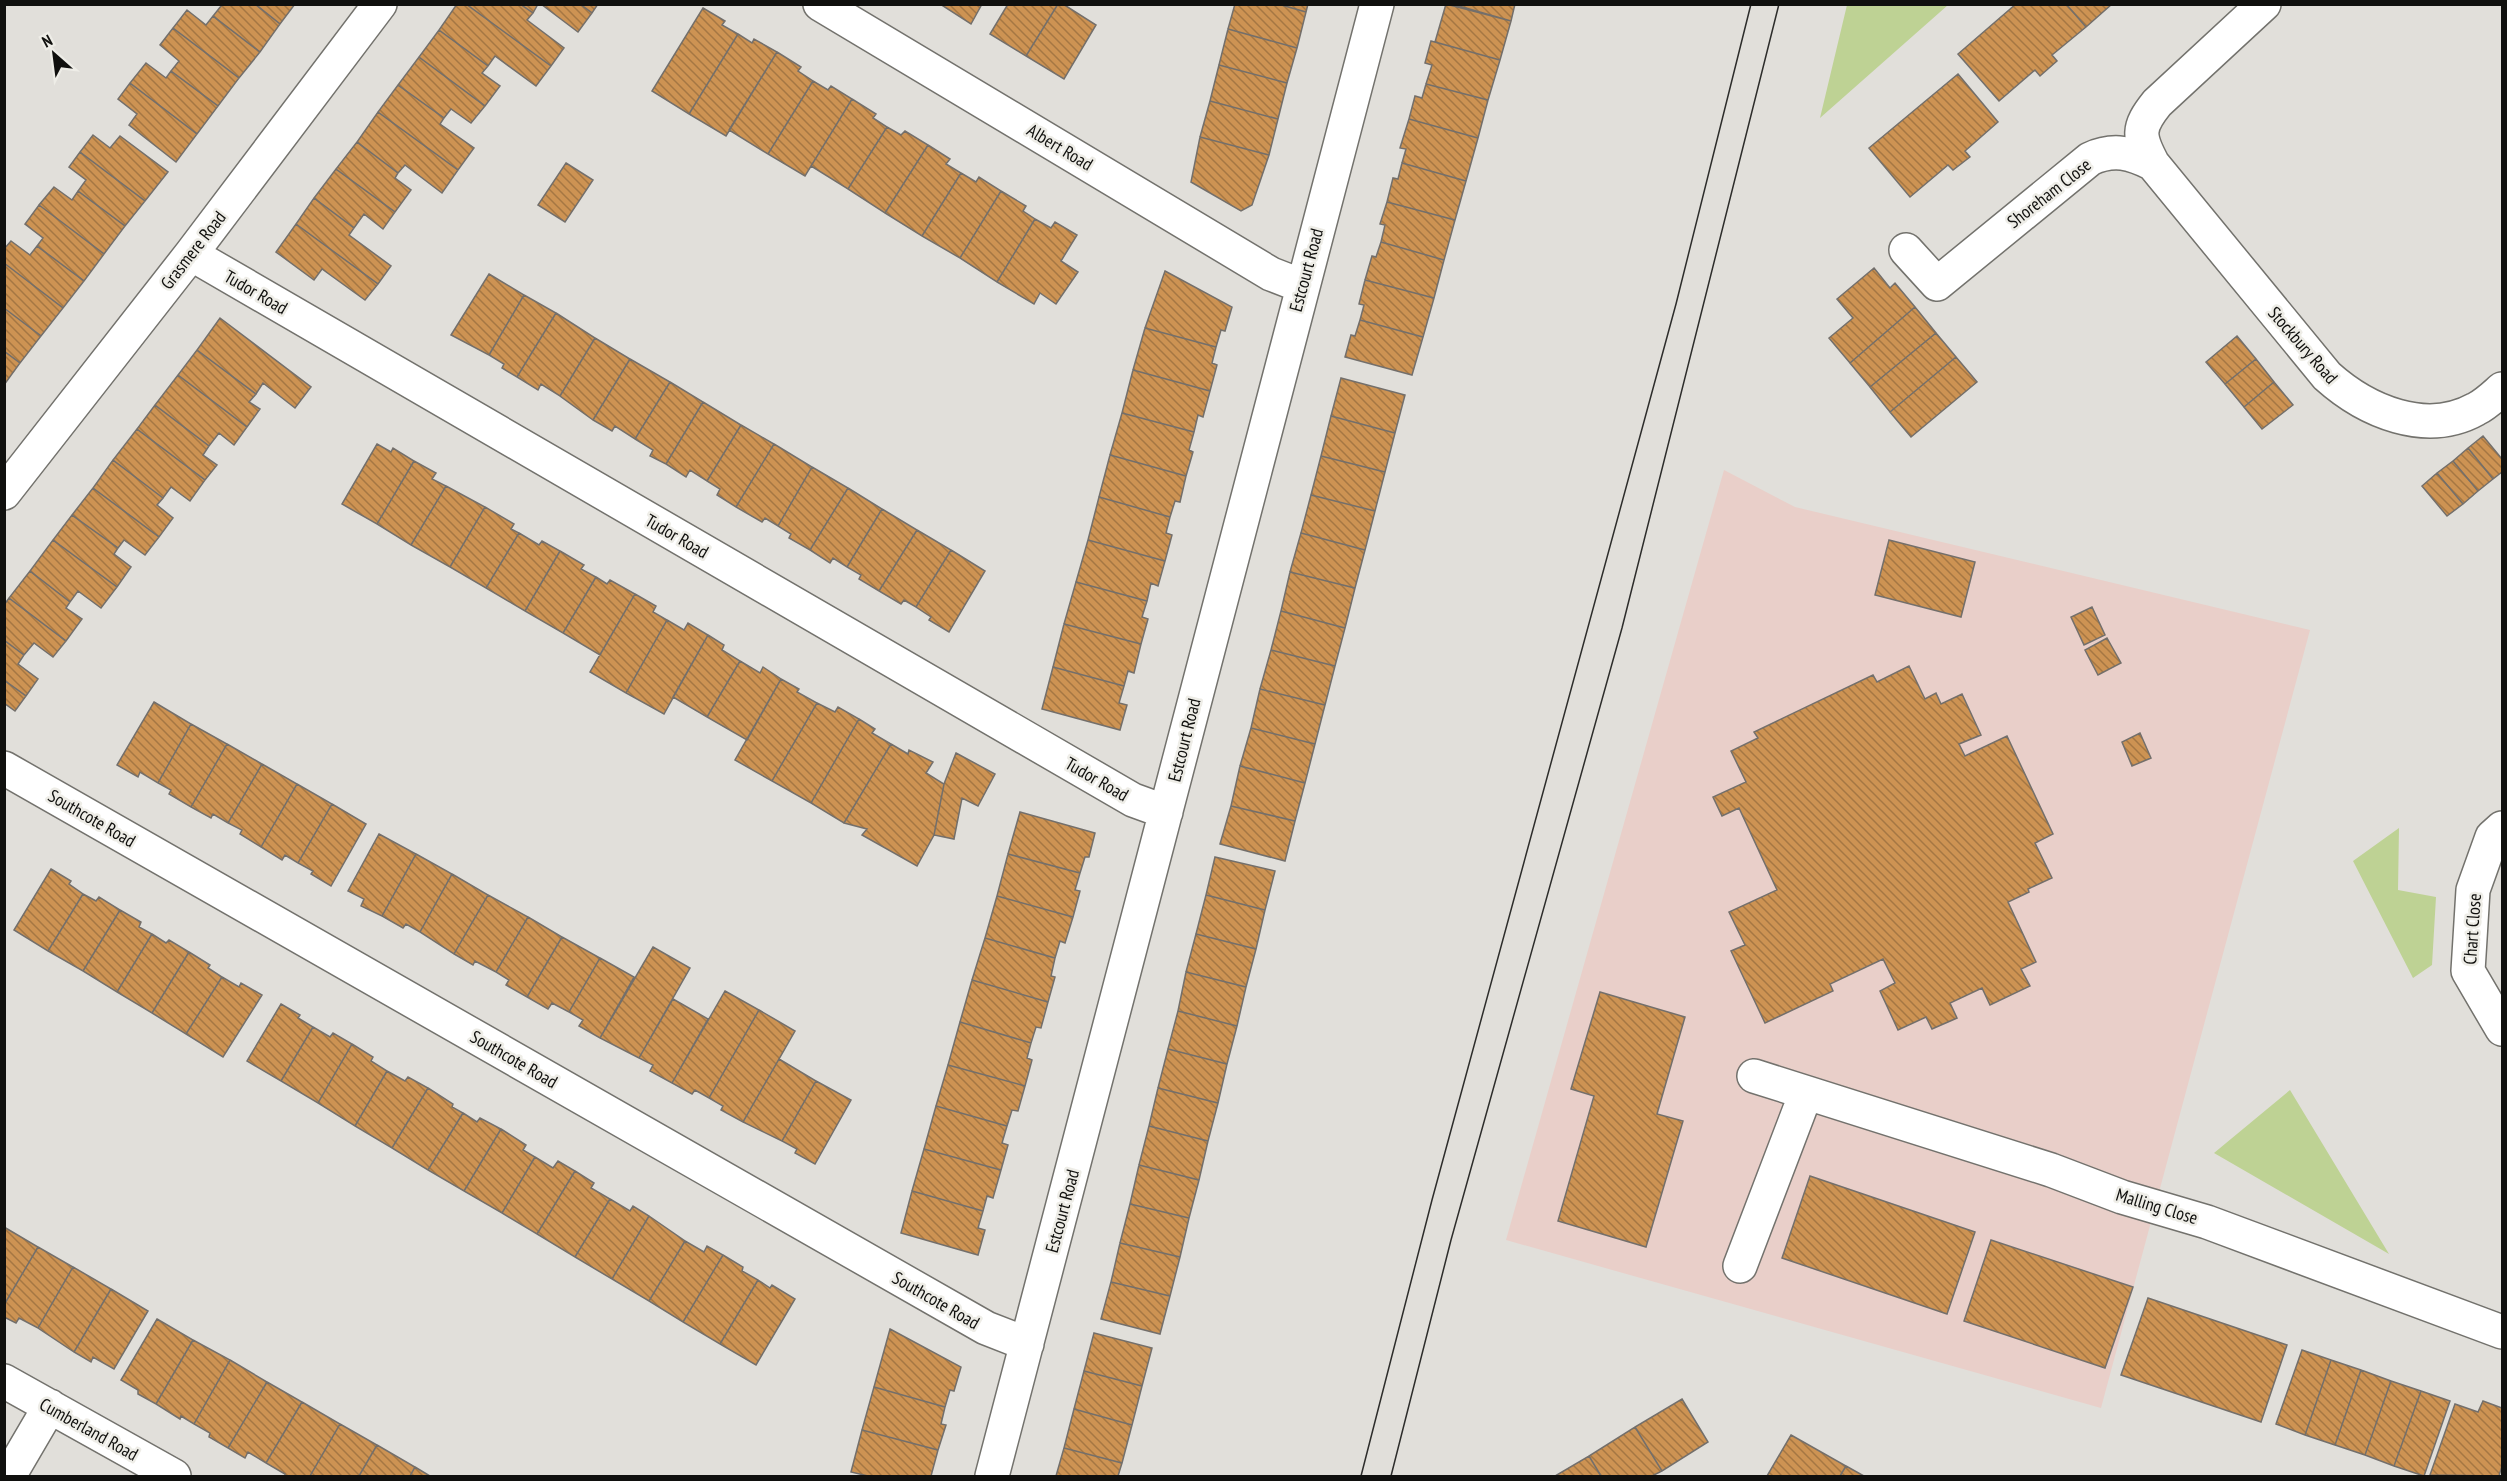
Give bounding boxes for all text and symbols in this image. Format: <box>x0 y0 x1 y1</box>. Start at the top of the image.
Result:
north arrow <box>24 24 84 84</box>
text: N <box>38 30 55 52</box>
street label: Albert Road <box>1023 118 1097 176</box>
street label: Shoreham Close <box>2002 153 2096 233</box>
street label: Grasmere Road <box>155 206 231 294</box>
street label: Estcourt Road <box>1284 226 1328 314</box>
street label: Tudor Road <box>220 265 292 319</box>
street label: Stockbury Road <box>2263 302 2343 388</box>
street label: Tudor Road <box>641 509 713 563</box>
street label: Estcourt Road <box>1163 696 1205 784</box>
street label: Tudor Road <box>1061 752 1133 806</box>
street label: Southcote Road <box>44 784 140 852</box>
street label: Chart Close <box>2458 893 2486 965</box>
street label: Southcote Road <box>466 1025 562 1093</box>
street label: Estcourt Road <box>1040 1167 1084 1255</box>
street label: Malling Close <box>2113 1183 2201 1229</box>
street label: Southcote Road <box>888 1266 984 1334</box>
street label: Cumberland Road <box>36 1392 142 1466</box>

